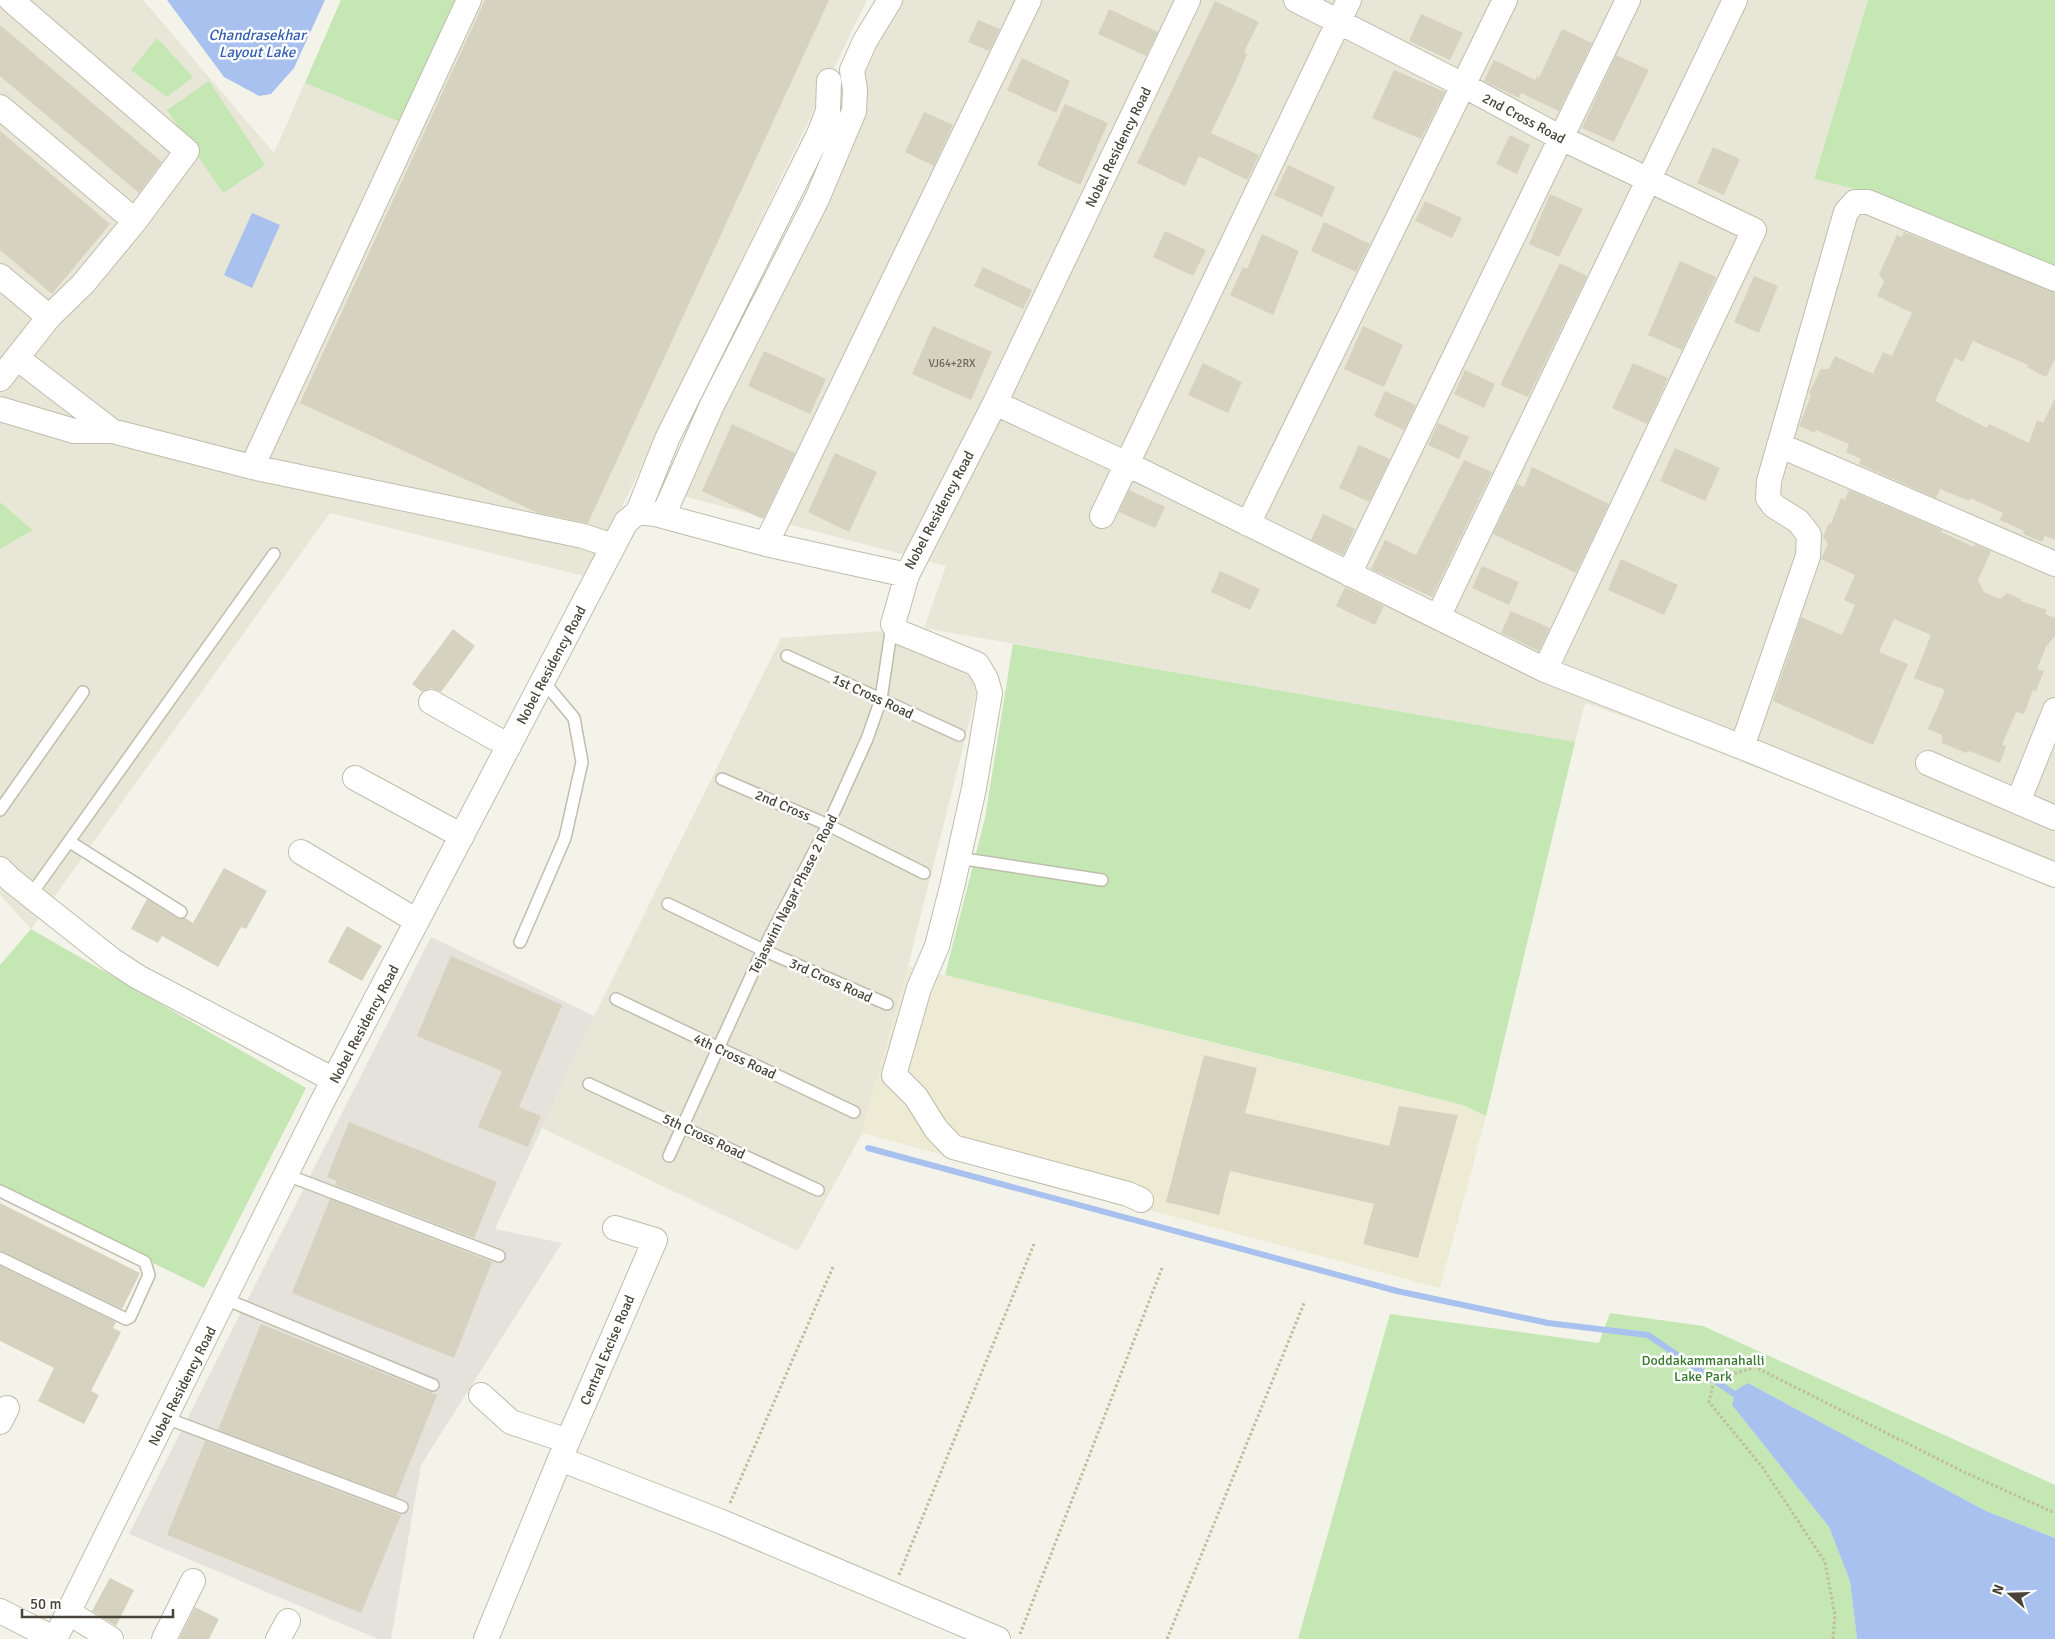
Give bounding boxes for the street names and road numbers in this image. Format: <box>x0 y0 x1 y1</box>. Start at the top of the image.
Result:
street label: Nobel Residency Road <box>1082 84 1155 210</box>
street label: 2nd Cross Road <box>1479 89 1568 147</box>
street label: Nobel Residency Road <box>901 448 978 572</box>
street label: Nobel Residency Road <box>513 603 590 727</box>
street label: 1st Cross Road <box>829 670 916 723</box>
street label: 2nd Cross <box>753 786 813 825</box>
street label: Tejaswini Nagar Phase 2 Road <box>746 811 841 977</box>
street label: 3rd Cross Road <box>787 955 875 1006</box>
street label: Nobel Residency Road <box>326 962 403 1086</box>
street label: 4th Cross Road <box>691 1030 779 1083</box>
street label: 5th Cross Road <box>660 1110 748 1163</box>
street label: Central Excise Road <box>577 1293 638 1408</box>
street label: Nobel Residency Road <box>145 1324 220 1449</box>

